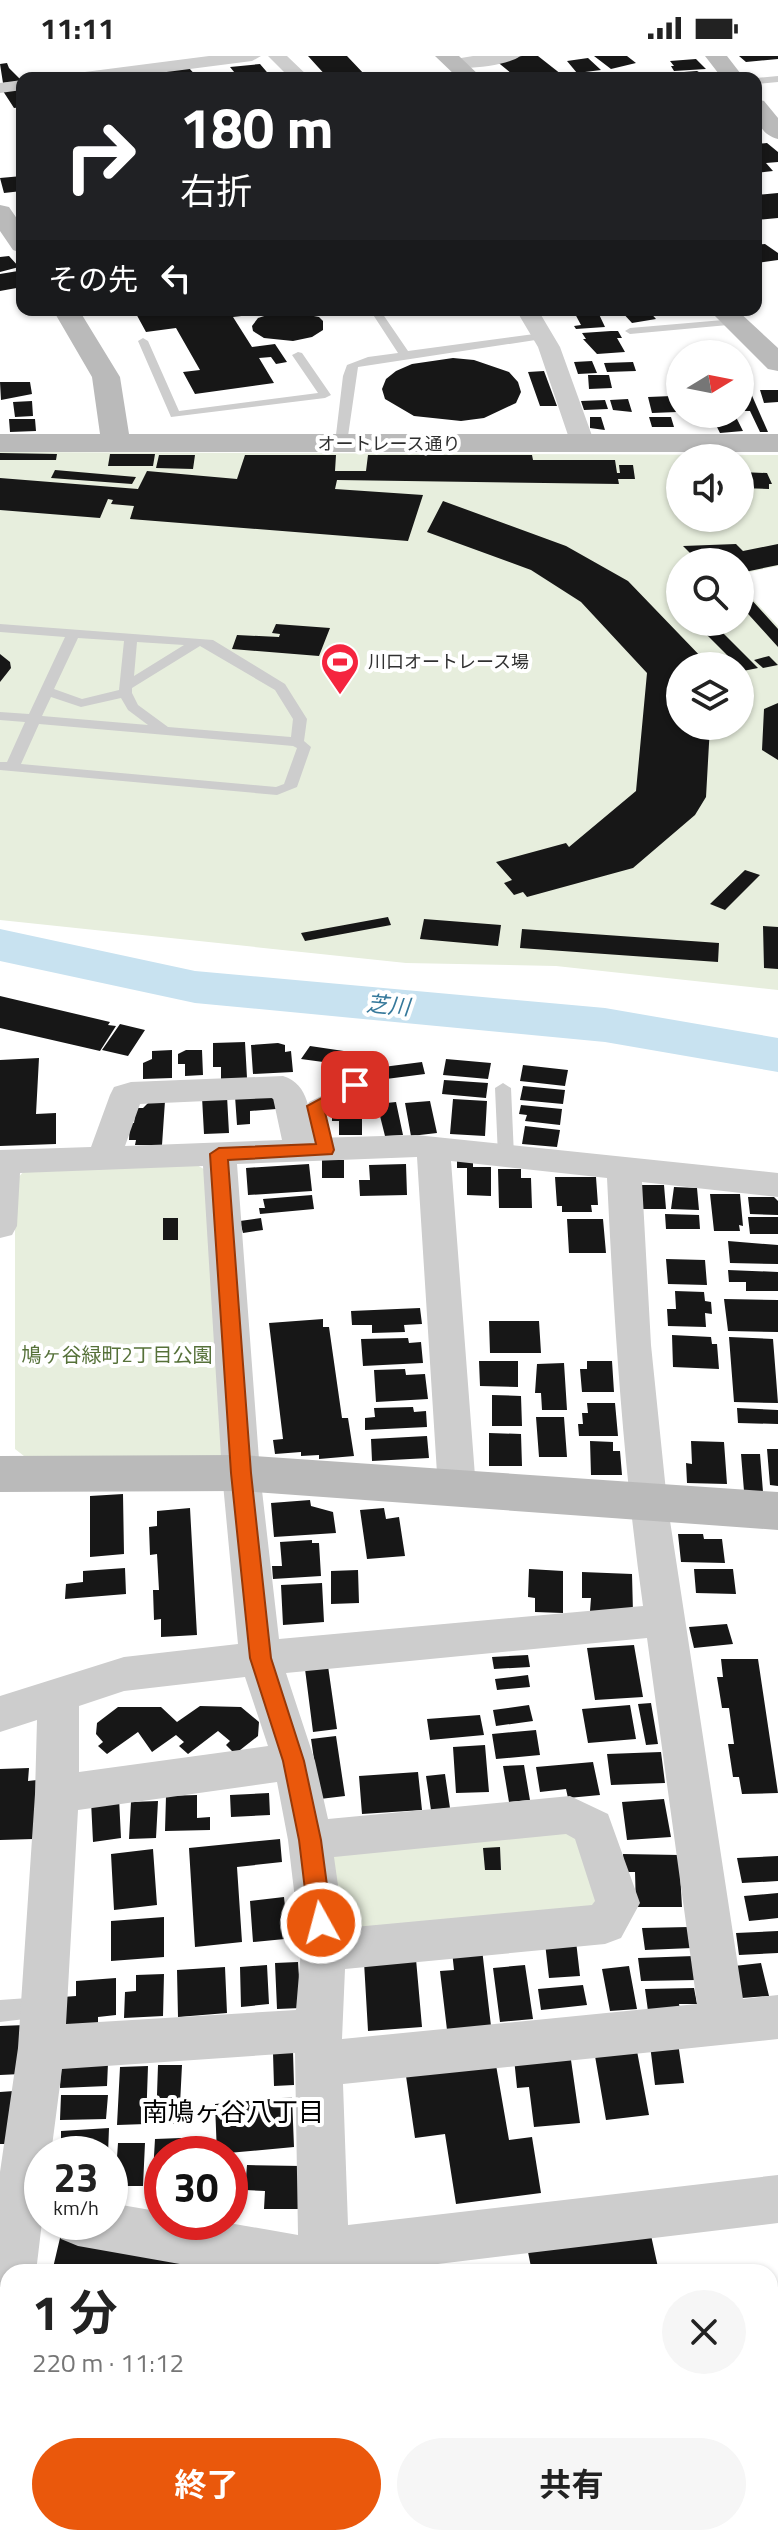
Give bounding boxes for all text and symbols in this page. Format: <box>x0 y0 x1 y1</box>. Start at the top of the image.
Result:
text: 11:11 <box>40 5 115 51</box>
text: 180 m <box>180 85 333 170</box>
icon: right <box>48 104 152 208</box>
text: 右折 <box>180 163 252 218</box>
text: その先 <box>48 256 138 302</box>
icon: left <box>154 256 198 300</box>
north arrow <box>666 340 754 428</box>
map controls <box>666 340 754 740</box>
street label: オートレース通り <box>317 430 461 457</box>
button: sound <box>666 444 754 532</box>
button: search <box>666 548 754 636</box>
sports icon: 川口オートレース場 <box>319 641 361 696</box>
place label: 川口オートレース場 <box>368 648 529 675</box>
button: layers <box>666 652 754 740</box>
water label: 芝川 <box>365 986 413 1024</box>
pin <box>321 1051 389 1119</box>
icon: arrive <box>333 1063 377 1107</box>
park label: 鳩ヶ谷緑町2丁目公園 <box>21 1339 213 1370</box>
position arrow <box>279 1881 363 1965</box>
district label: 南鳩ヶ谷八丁目 <box>142 2092 324 2131</box>
speed limit sign: 30 <box>144 2136 248 2240</box>
text: 23 <box>54 2147 98 2208</box>
text: km/h <box>53 2192 99 2223</box>
text: 1 分 <box>32 2276 117 2349</box>
button: close <box>662 2290 746 2374</box>
text: 220 m · 11:12 <box>32 2343 184 2382</box>
button: 終了 <box>32 2438 381 2530</box>
button: 共有 <box>397 2438 746 2530</box>

